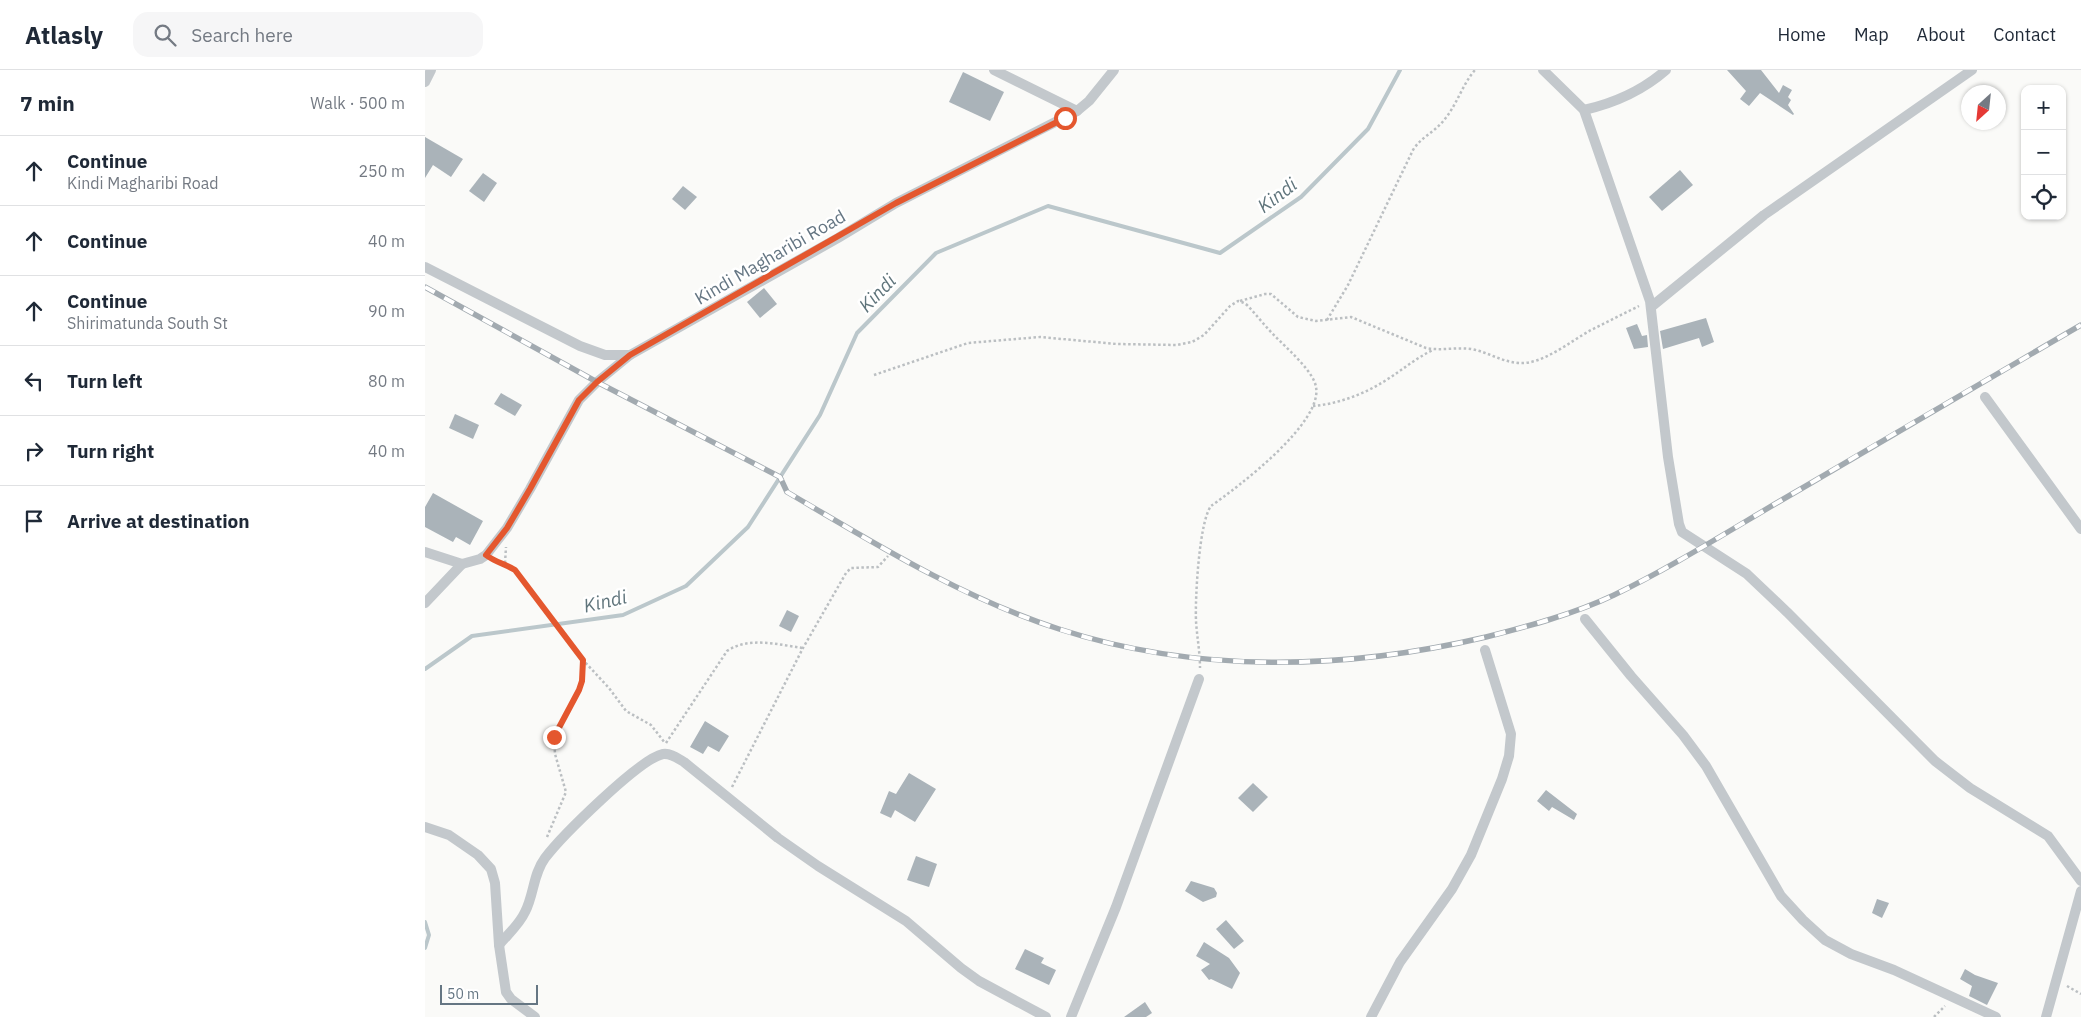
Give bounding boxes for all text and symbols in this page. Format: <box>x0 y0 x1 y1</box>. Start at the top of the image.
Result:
search box <box>133 12 483 57</box>
text: Atlasly <box>25 19 103 51</box>
icon: search <box>151 21 179 49</box>
text: Search here <box>191 23 293 47</box>
text: Home <box>1778 23 1826 46</box>
text: Map <box>1854 23 1889 46</box>
text: About <box>1917 23 1965 46</box>
text: Contact <box>1993 23 2056 46</box>
north arrow <box>1961 85 2006 130</box>
map controls <box>2021 85 2066 220</box>
button: + <box>2021 85 2066 130</box>
text: 7 min <box>20 89 75 117</box>
text: Walk · 500 m <box>310 93 405 113</box>
route start <box>1054 107 1077 130</box>
button: − <box>2021 130 2066 175</box>
text: Continue <box>67 149 147 173</box>
icon: ahead <box>20 157 48 185</box>
text: 250 m <box>358 161 405 181</box>
water label: Kindi <box>1252 172 1302 218</box>
text: Kindi Magharibi Road <box>67 173 219 193</box>
button: locate <box>2021 175 2066 220</box>
street label: Kindi Magharibi Road <box>690 204 850 310</box>
icon: ahead <box>20 227 48 255</box>
text: Continue <box>67 229 147 253</box>
text: 40 m <box>368 231 405 251</box>
water label: Kindi <box>853 268 901 317</box>
text: Continue <box>67 289 147 313</box>
icon: ahead <box>20 297 48 325</box>
text: 90 m <box>368 301 405 321</box>
text: Shirimatunda South St <box>67 313 228 333</box>
icon: left <box>20 367 48 395</box>
text: Turn left <box>67 369 143 393</box>
text: 80 m <box>368 371 405 391</box>
icon: right <box>20 437 48 465</box>
text: Turn right <box>67 439 154 463</box>
text: 40 m <box>368 441 405 461</box>
icon: arrive <box>20 507 48 535</box>
text: Arrive at destination <box>67 509 250 533</box>
water label: Kindi <box>581 584 630 618</box>
route end <box>543 726 566 749</box>
scale bar <box>440 982 537 1005</box>
text: 50 m <box>447 985 479 1003</box>

